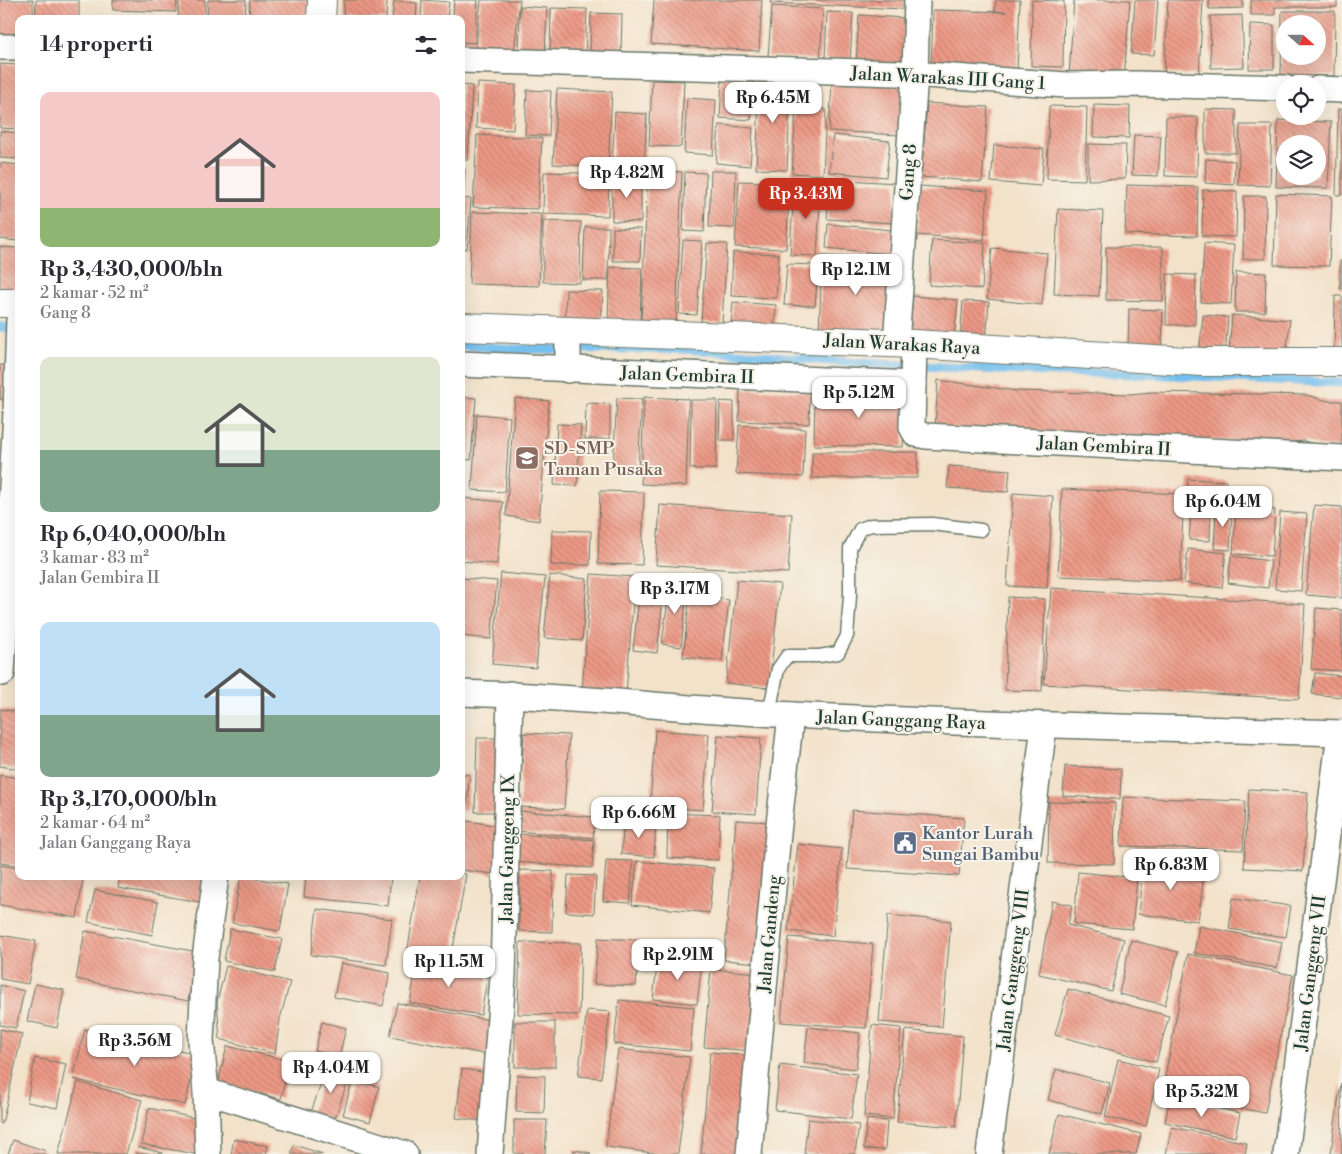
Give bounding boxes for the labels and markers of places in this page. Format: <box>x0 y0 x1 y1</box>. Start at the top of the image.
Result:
pin: Rp 6.45M <box>721 82 825 124</box>
pin: Rp 4.82M <box>575 156 679 199</box>
pin: Rp 3.43M <box>754 178 858 220</box>
pin: Rp 12.1M <box>804 254 908 296</box>
pin: Rp 5.12M <box>807 376 911 419</box>
place label: SD-SMP Taman Pusaka <box>544 437 664 481</box>
school or university icon: SD-SMP Taman Pusaka <box>514 445 540 471</box>
pin: Rp 6.04M <box>1171 486 1275 528</box>
pin: Rp 3.17M <box>623 572 727 615</box>
pin: Rp 6.66M <box>587 796 691 839</box>
place label: Kantor Lurah Sungai Bambu <box>922 822 1040 866</box>
public building icon: Kantor Lurah Sungai Bambu <box>892 830 918 856</box>
pin: Rp 6.83M <box>1119 848 1223 891</box>
pin: Rp 2.91M <box>626 938 730 981</box>
pin: Rp 11.5M <box>397 946 501 988</box>
pin: Rp 3.56M <box>83 1024 187 1067</box>
pin: Rp 4.04M <box>279 1052 383 1094</box>
pin: Rp 5.32M <box>1150 1076 1254 1118</box>

